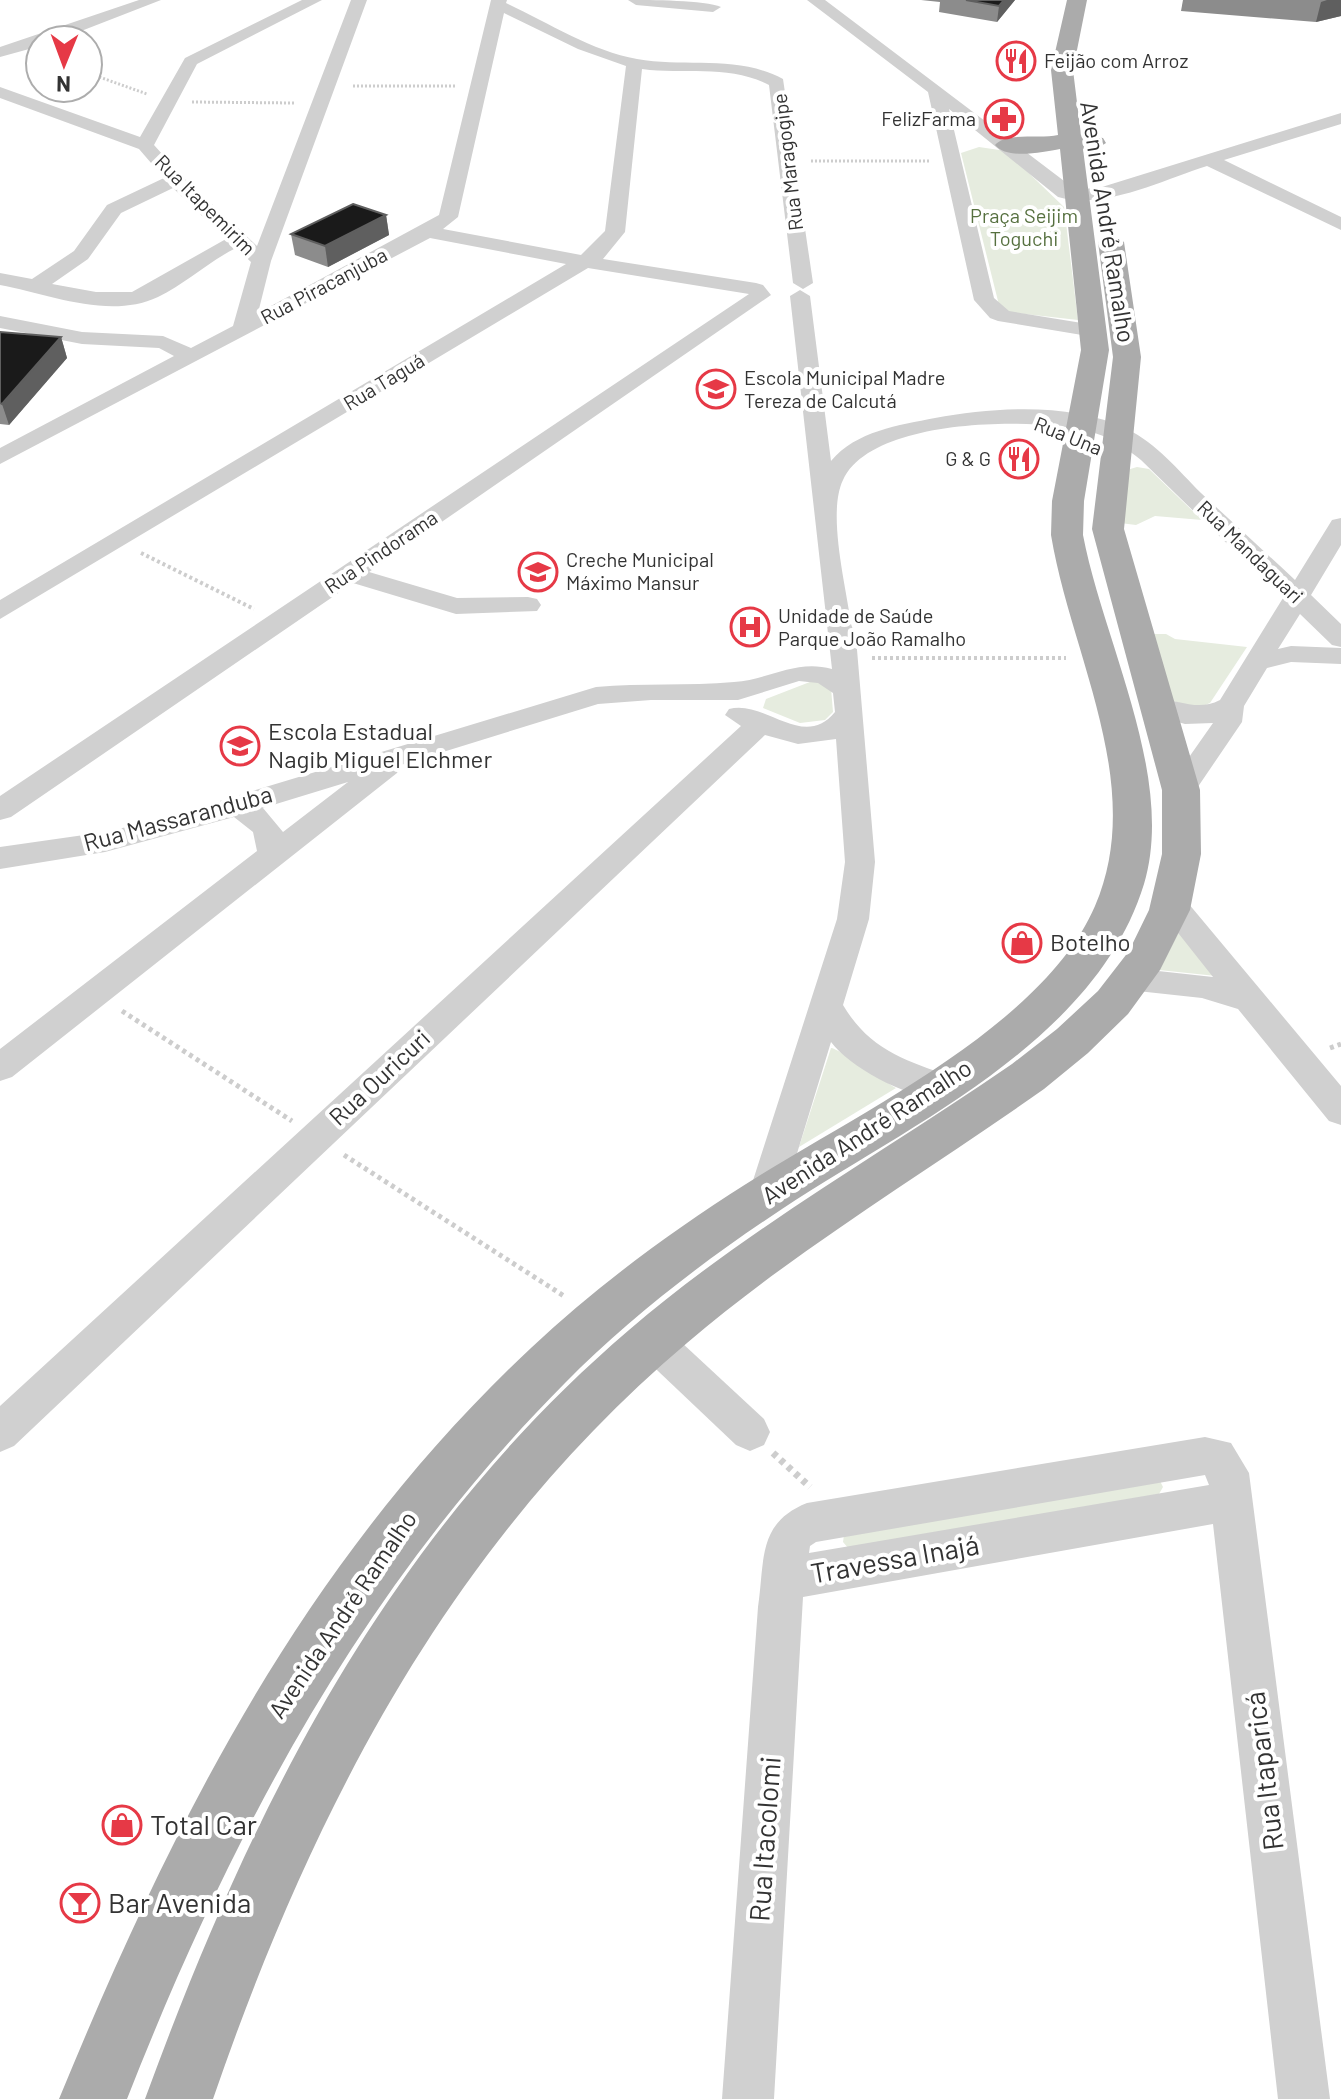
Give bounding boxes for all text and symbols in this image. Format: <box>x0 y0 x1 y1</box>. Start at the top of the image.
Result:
north arrow <box>24 24 104 104</box>
restaurant icon: Feijão com Arroz <box>995 40 1037 82</box>
place label: Feijão com Arroz <box>1044 48 1188 72</box>
text: N <box>56 72 71 98</box>
street label: Rua Maragogipe <box>767 92 807 232</box>
pharmacy icon: FelizFarma <box>983 98 1025 140</box>
street label: Avenida André Ramalho <box>1075 99 1142 345</box>
place label: FelizFarma <box>881 106 976 130</box>
street label: Rua Itapemirim <box>151 149 261 259</box>
park label: Praça Seijim Toguchi <box>970 203 1078 250</box>
street label: Rua Piracanjuba <box>256 242 391 329</box>
street label: Rua Taguá <box>339 348 428 415</box>
place label: Escola Municipal Madre Tereza de Calcutá <box>744 365 945 412</box>
school or university icon: Escola Municipal Madre Tereza de Calcutá <box>695 368 737 410</box>
street label: Rua Una <box>1031 411 1106 460</box>
restaurant icon: G & G <box>998 438 1040 480</box>
place label: G & G <box>945 446 991 470</box>
street label: Rua Mandaguari <box>1193 495 1308 608</box>
street label: Rua Pindorama <box>320 505 441 598</box>
place label: Creche Municipal Máximo Mansur <box>566 547 714 594</box>
school or university icon: Creche Municipal Máximo Mansur <box>517 551 559 593</box>
place label: Unidade de Saúde Parque João Ramalho <box>778 603 966 650</box>
hospital icon: Unidade de Saúde Parque João Ramalho <box>729 606 771 648</box>
place label: Escola Estadual Nagib Miguel Elchmer <box>268 716 492 773</box>
school or university icon: Escola Estadual Nagib Miguel Elchmer <box>219 725 261 767</box>
street label: Rua Massaranduba <box>80 778 275 857</box>
shop icon: Botelho <box>1001 922 1043 964</box>
place label: Botelho <box>1050 927 1131 956</box>
street label: Rua Ouricuri <box>322 1023 435 1131</box>
street label: Avenida André Ramalho <box>756 1052 976 1209</box>
street label: Avenida André Ramalho <box>262 1505 422 1723</box>
street label: Travessa Inajá <box>808 1526 982 1590</box>
street label: Rua Itaparicá <box>1236 1690 1290 1852</box>
street label: Rua Itacolomi <box>741 1755 787 1923</box>
shop icon: Total Car <box>101 1804 143 1846</box>
place label: Total Car <box>150 1807 257 1841</box>
bar icon: Bar Avenida <box>59 1882 101 1924</box>
place label: Bar Avenida <box>108 1885 251 1919</box>

